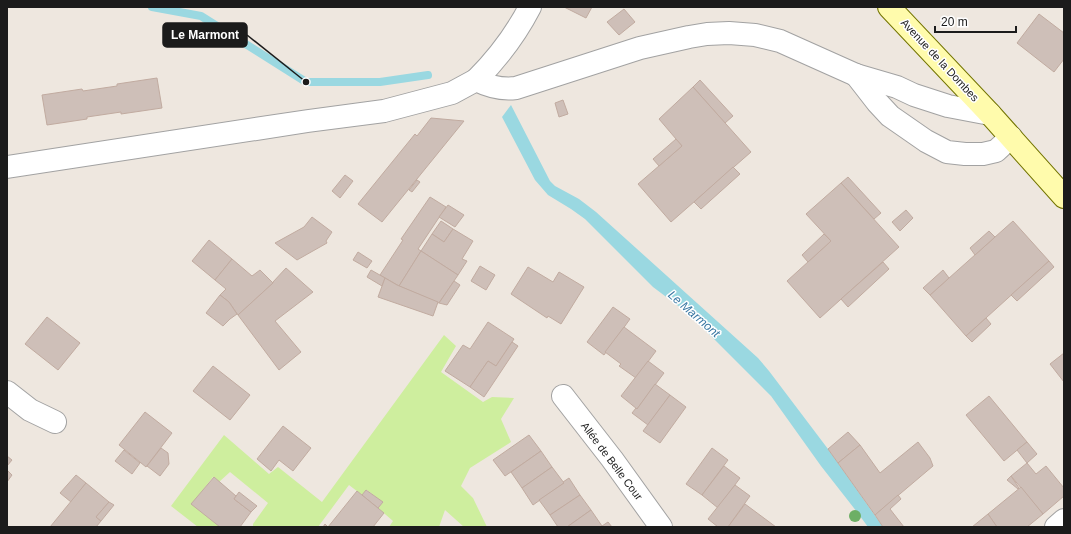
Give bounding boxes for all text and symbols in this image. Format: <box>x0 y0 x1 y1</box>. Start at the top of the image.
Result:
scale bar <box>935 8 1016 34</box>
text: 20 m <box>941 15 968 29</box>
street label: Avenue de la Dombes <box>899 16 982 104</box>
callout: Le Marmont <box>163 23 247 47</box>
text: Le Marmont <box>171 28 239 42</box>
water label: Le Marmont <box>665 288 723 341</box>
street label: Allée de Belle Cour <box>579 420 645 502</box>

